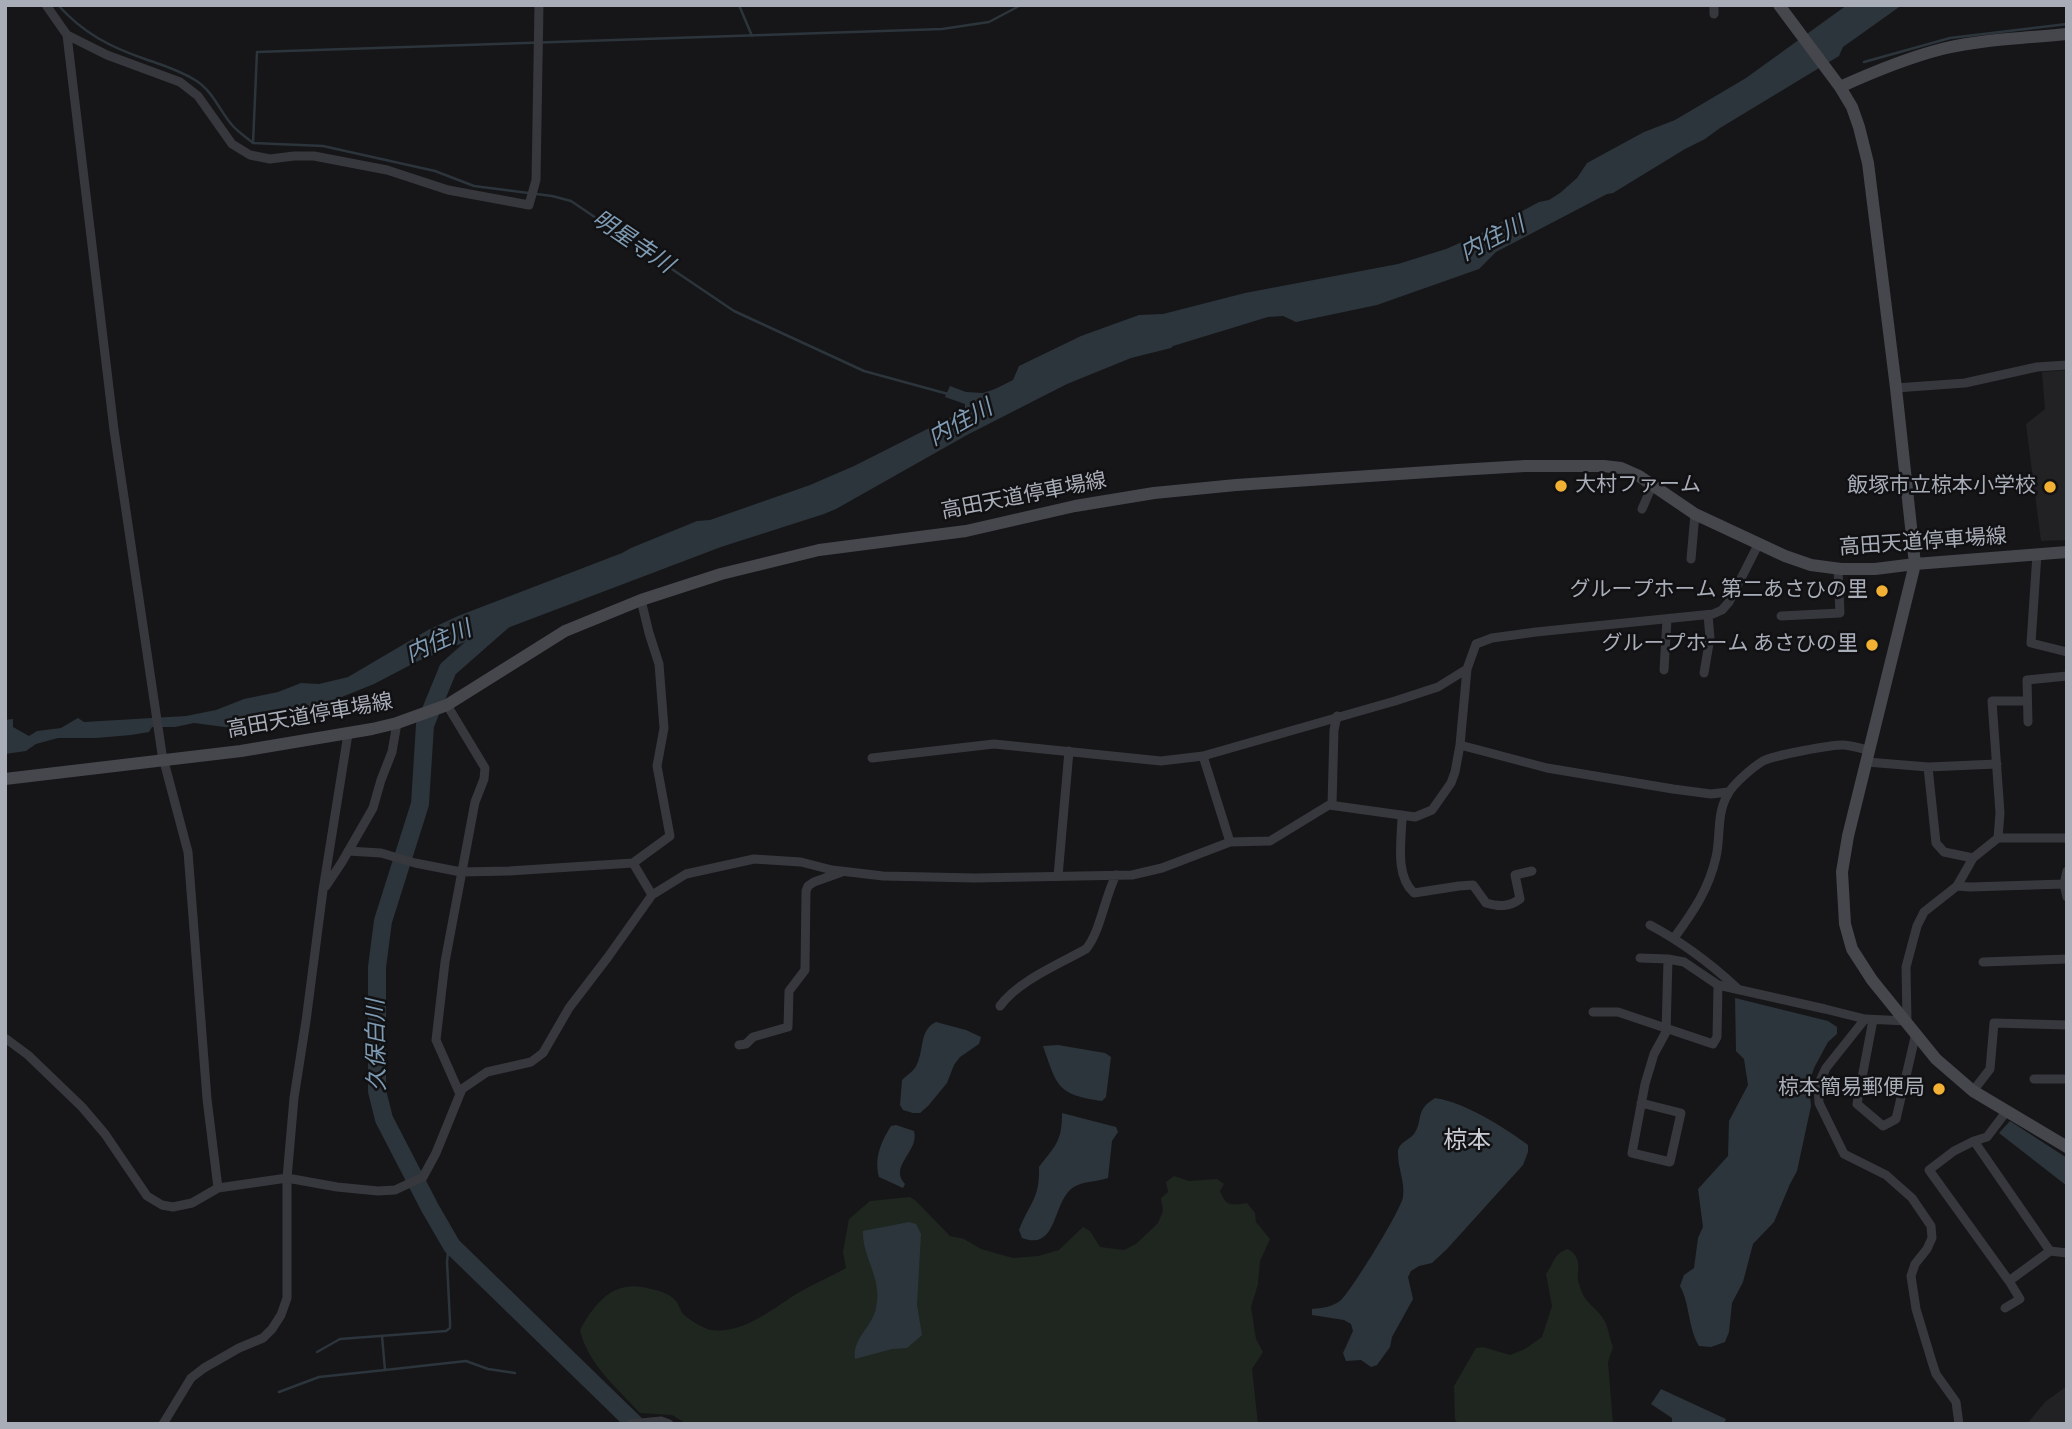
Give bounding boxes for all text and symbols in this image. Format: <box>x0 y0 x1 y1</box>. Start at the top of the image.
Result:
water label: 明星寺川 <box>586 206 678 280</box>
water label: 内住川 <box>1456 212 1530 268</box>
water label: 内住川 <box>924 395 998 453</box>
street label: 高田天道停車場線 <box>939 469 1109 525</box>
place label: 大村ファーム <box>1575 473 1701 499</box>
place label: 飯塚市立椋本小学校 <box>1847 474 2036 500</box>
marker: 大村ファーム <box>1553 478 1569 494</box>
marker: 飯塚市立椋本小学校 <box>2042 479 2058 495</box>
street label: 高田天道停車場線 <box>1838 525 2008 561</box>
place label: グループホーム 第二あさひの里 <box>1569 578 1868 604</box>
marker: グループホーム 第二あさひの里 <box>1874 583 1890 599</box>
water label: 内住川 <box>402 616 476 670</box>
place label: グループホーム あさひの里 <box>1601 632 1858 658</box>
marker: グループホーム あさひの里 <box>1864 637 1880 653</box>
street label: 高田天道停車場線 <box>225 690 395 744</box>
water label: 久保白川 <box>363 999 393 1091</box>
place label: 椋本簡易郵便局 <box>1778 1076 1925 1102</box>
marker: 椋本簡易郵便局 <box>1931 1081 1947 1097</box>
district label: 椋本 <box>1443 1128 1491 1156</box>

